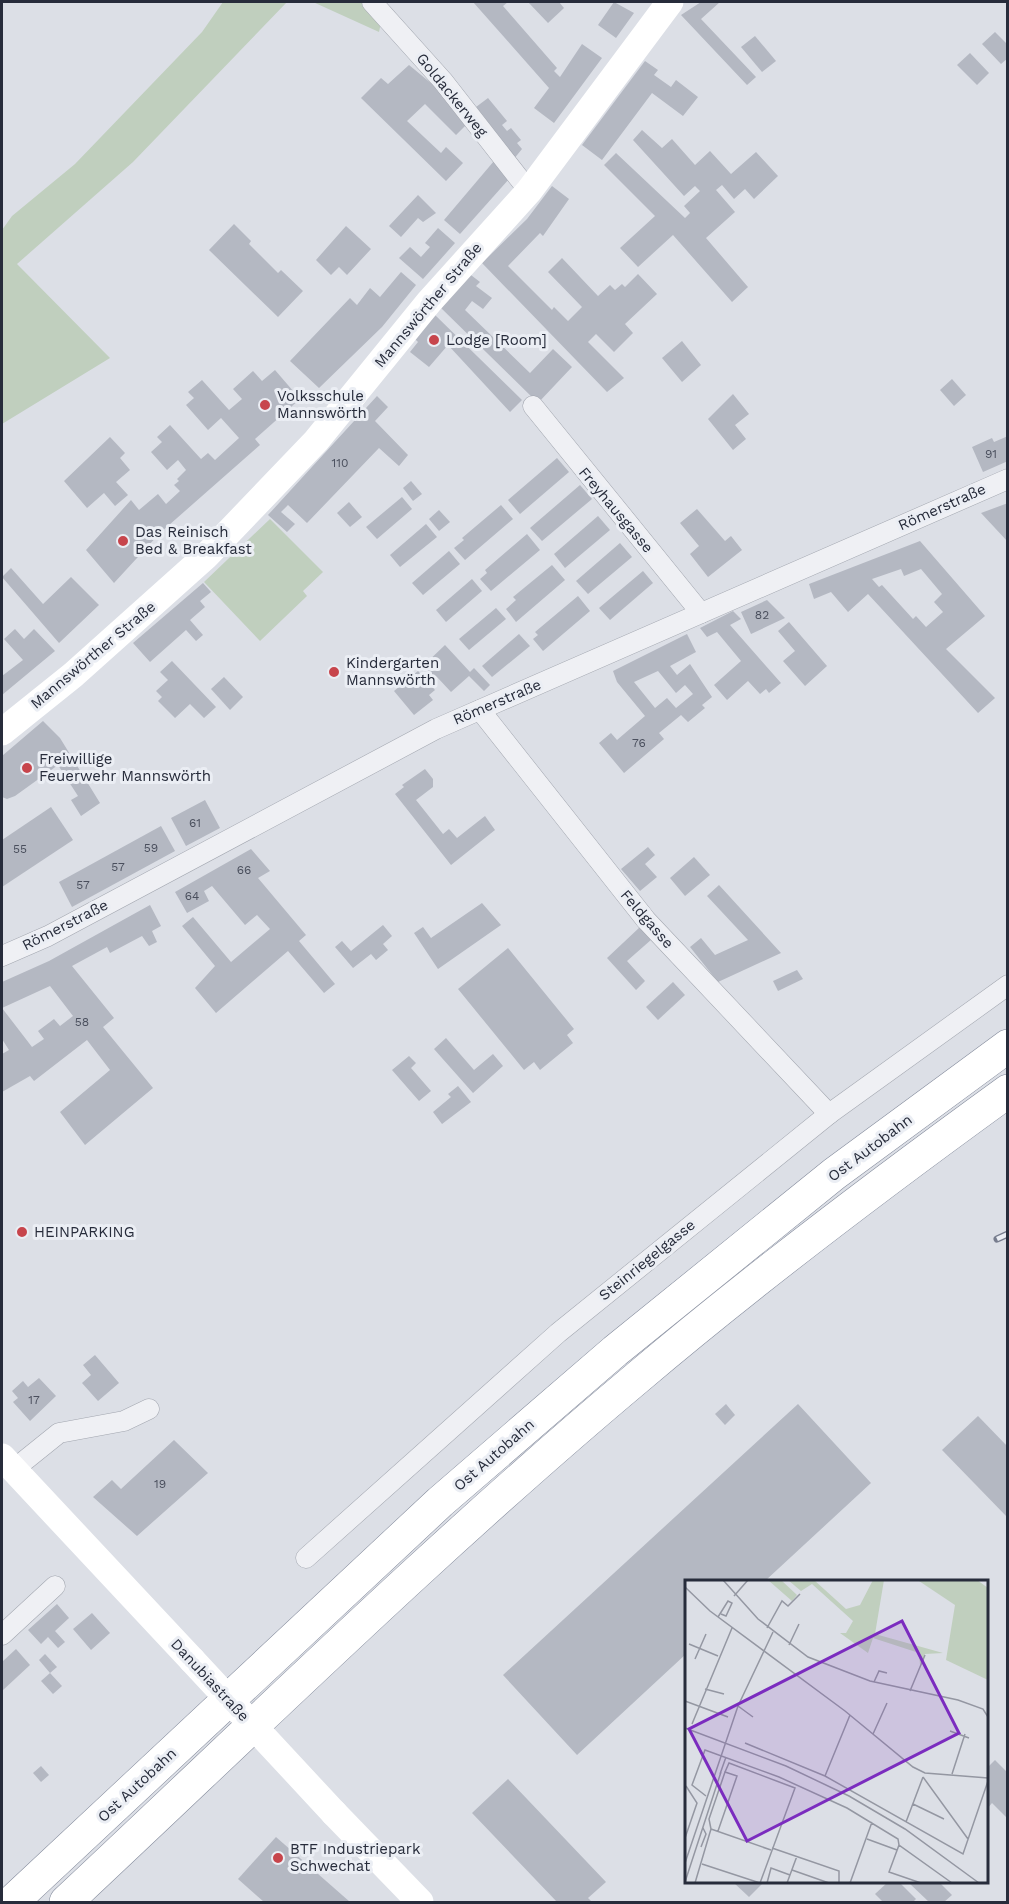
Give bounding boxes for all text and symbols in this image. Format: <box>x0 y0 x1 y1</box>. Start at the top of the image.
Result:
street label: Goldackerweg <box>413 49 491 141</box>
street label: Mannswörther Straße <box>370 239 486 371</box>
place label: Lodge [Room] <box>446 331 547 349</box>
marker: Lodge [Room] <box>427 333 441 347</box>
place label: Volksschule Mannswörth <box>277 387 367 422</box>
marker: Volksschule Mannswörth <box>258 398 272 412</box>
house number: 91 <box>985 447 997 461</box>
house number: 110 <box>332 456 348 470</box>
street label: Freyhausgasse <box>575 463 657 557</box>
street label: Römerstraße <box>895 480 989 534</box>
place label: Das Reinisch Bed & Breakfast <box>135 523 253 558</box>
marker: Das Reinisch Bed & Breakfast <box>116 534 130 548</box>
street label: Mannswörther Straße <box>27 597 159 713</box>
house number: 82 <box>755 608 769 622</box>
place label: Kindergarten Mannswörth <box>346 654 439 689</box>
marker: Kindergarten Mannswörth <box>327 665 341 679</box>
street label: Römerstraße <box>450 675 544 729</box>
house number: 76 <box>632 736 646 750</box>
place label: Freiwillige Feuerwehr Mannswörth <box>39 750 211 785</box>
marker: Freiwillige Feuerwehr Mannswörth <box>20 761 34 775</box>
house number: 61 <box>189 816 201 830</box>
house number: 59 <box>144 841 158 855</box>
house number: 55 <box>13 842 27 856</box>
house number: 57 <box>111 860 125 874</box>
house number: 66 <box>237 863 251 877</box>
house number: 57 <box>76 878 90 892</box>
street label: Feldgasse <box>617 886 677 952</box>
house number: 64 <box>185 889 199 903</box>
street label: Römerstraße <box>19 896 111 954</box>
house number: 58 <box>75 1015 89 1029</box>
street label: Ost Autobahn <box>824 1111 916 1185</box>
street label: Steinriegelgasse <box>595 1216 699 1304</box>
place label: HEINPARKING <box>34 1223 135 1241</box>
marker: HEINPARKING <box>15 1225 29 1239</box>
house number: 17 <box>28 1393 40 1407</box>
street label: Ost Autobahn <box>450 1415 538 1495</box>
house number: 19 <box>154 1477 166 1491</box>
inset map <box>685 1580 988 1883</box>
street label: Danubiastraße <box>167 1635 253 1725</box>
street label: Ost Autobahn <box>94 1744 180 1826</box>
place label: BTF Industriepark Schwechat <box>290 1840 421 1875</box>
marker: BTF Industriepark Schwechat <box>271 1851 285 1865</box>

